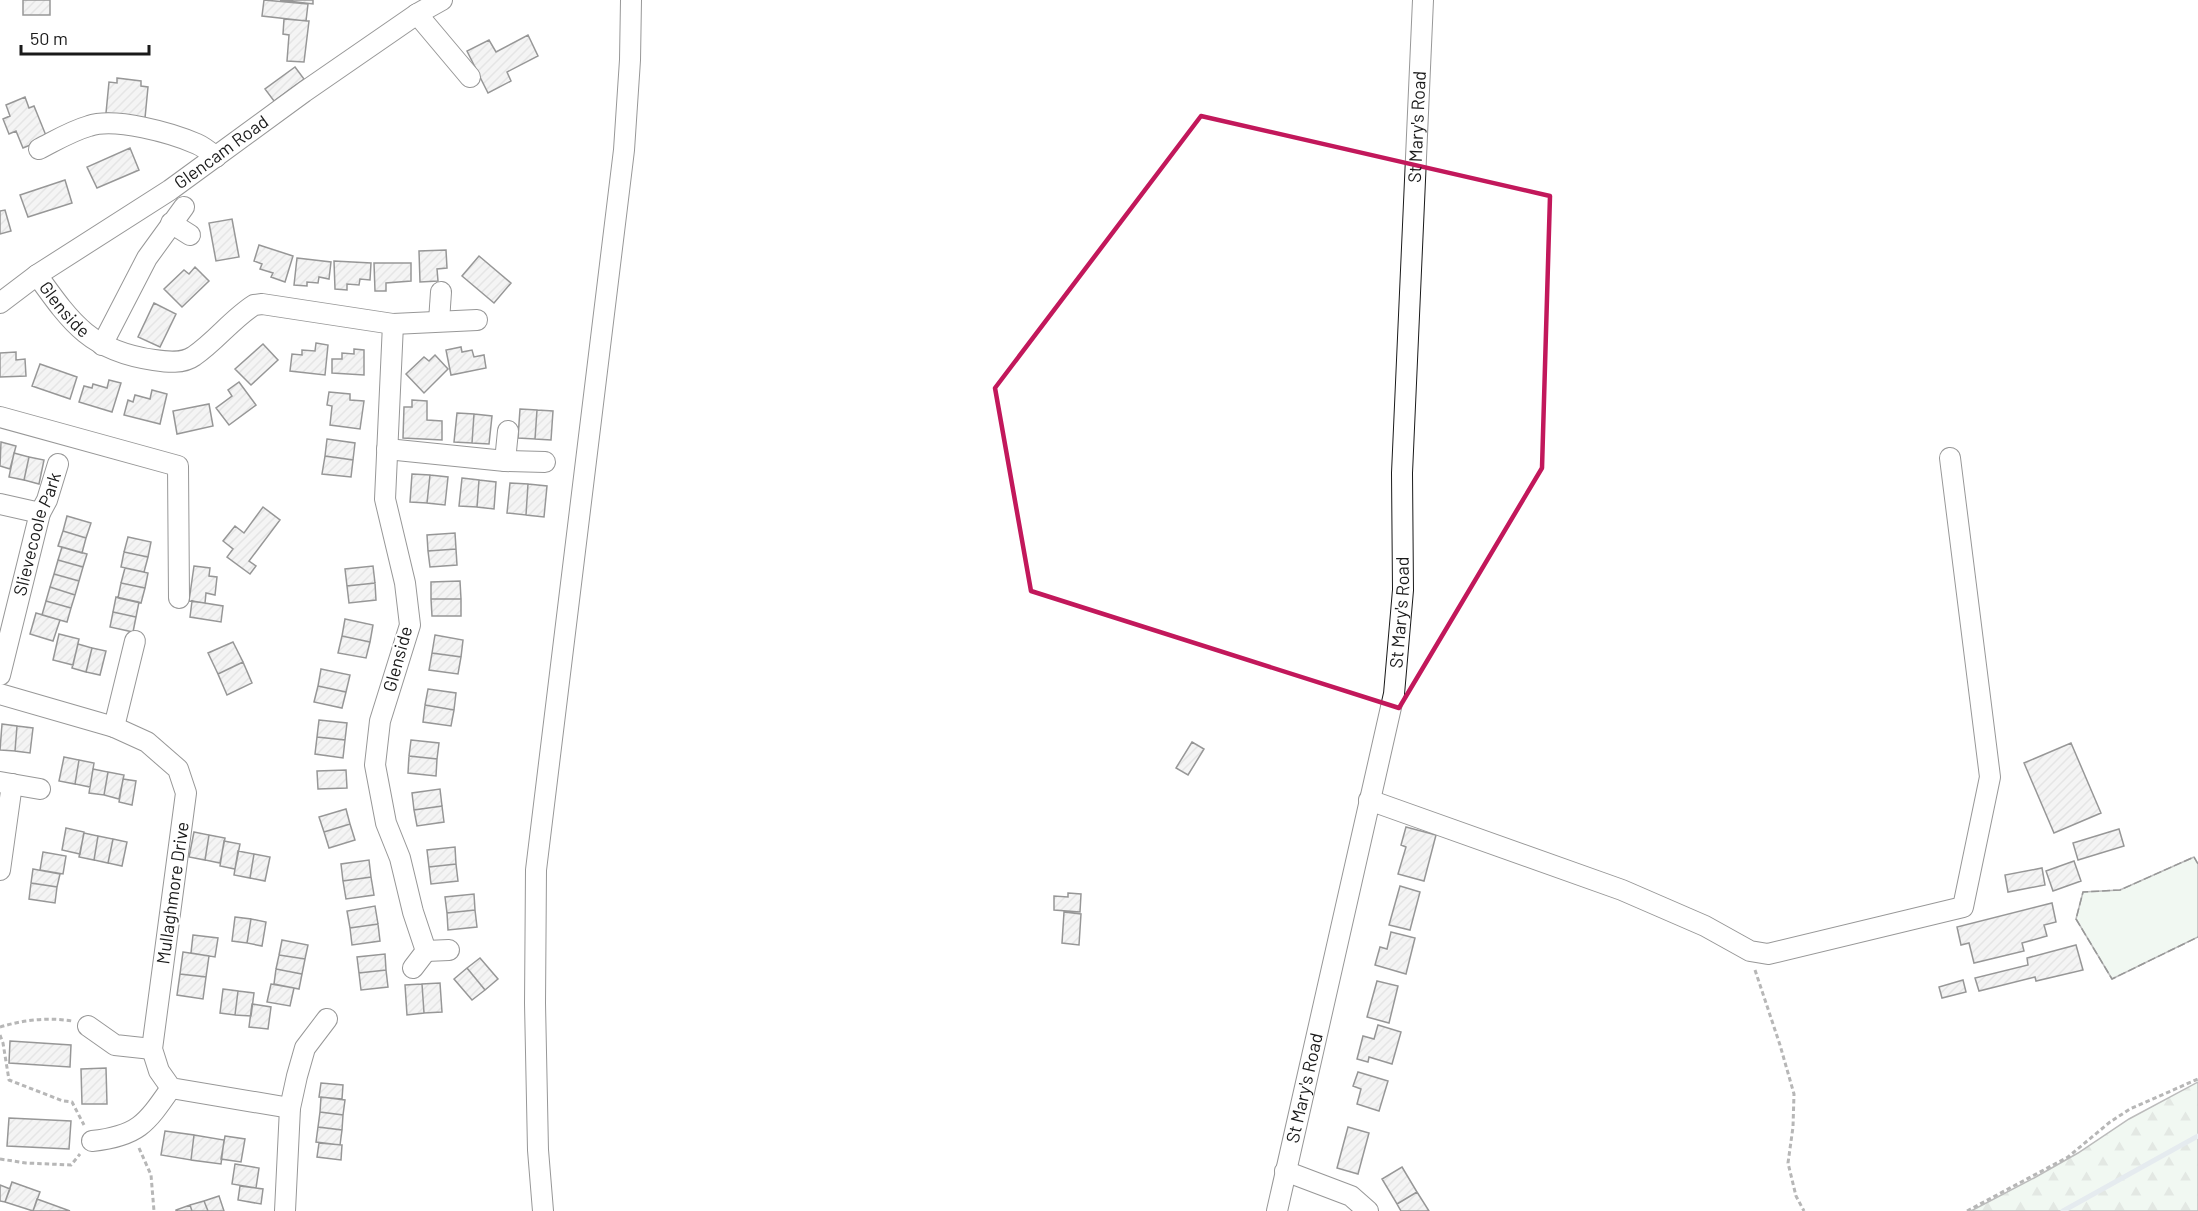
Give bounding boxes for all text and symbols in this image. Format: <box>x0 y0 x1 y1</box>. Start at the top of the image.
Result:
scale bar <box>21 18 148 56</box>
text: 50 m <box>30 27 68 49</box>
street label: St Mary's Road <box>1403 70 1430 183</box>
street label: Glencam Road <box>169 110 272 193</box>
street label: Glenside <box>35 277 95 342</box>
street label: Slievecoole Park <box>8 469 65 598</box>
street label: St Mary's Road <box>1384 556 1413 669</box>
street label: Glenside <box>378 623 416 694</box>
street label: Mullaghmore Drive <box>151 820 193 966</box>
street label: St Mary's Road <box>1281 1031 1327 1145</box>

